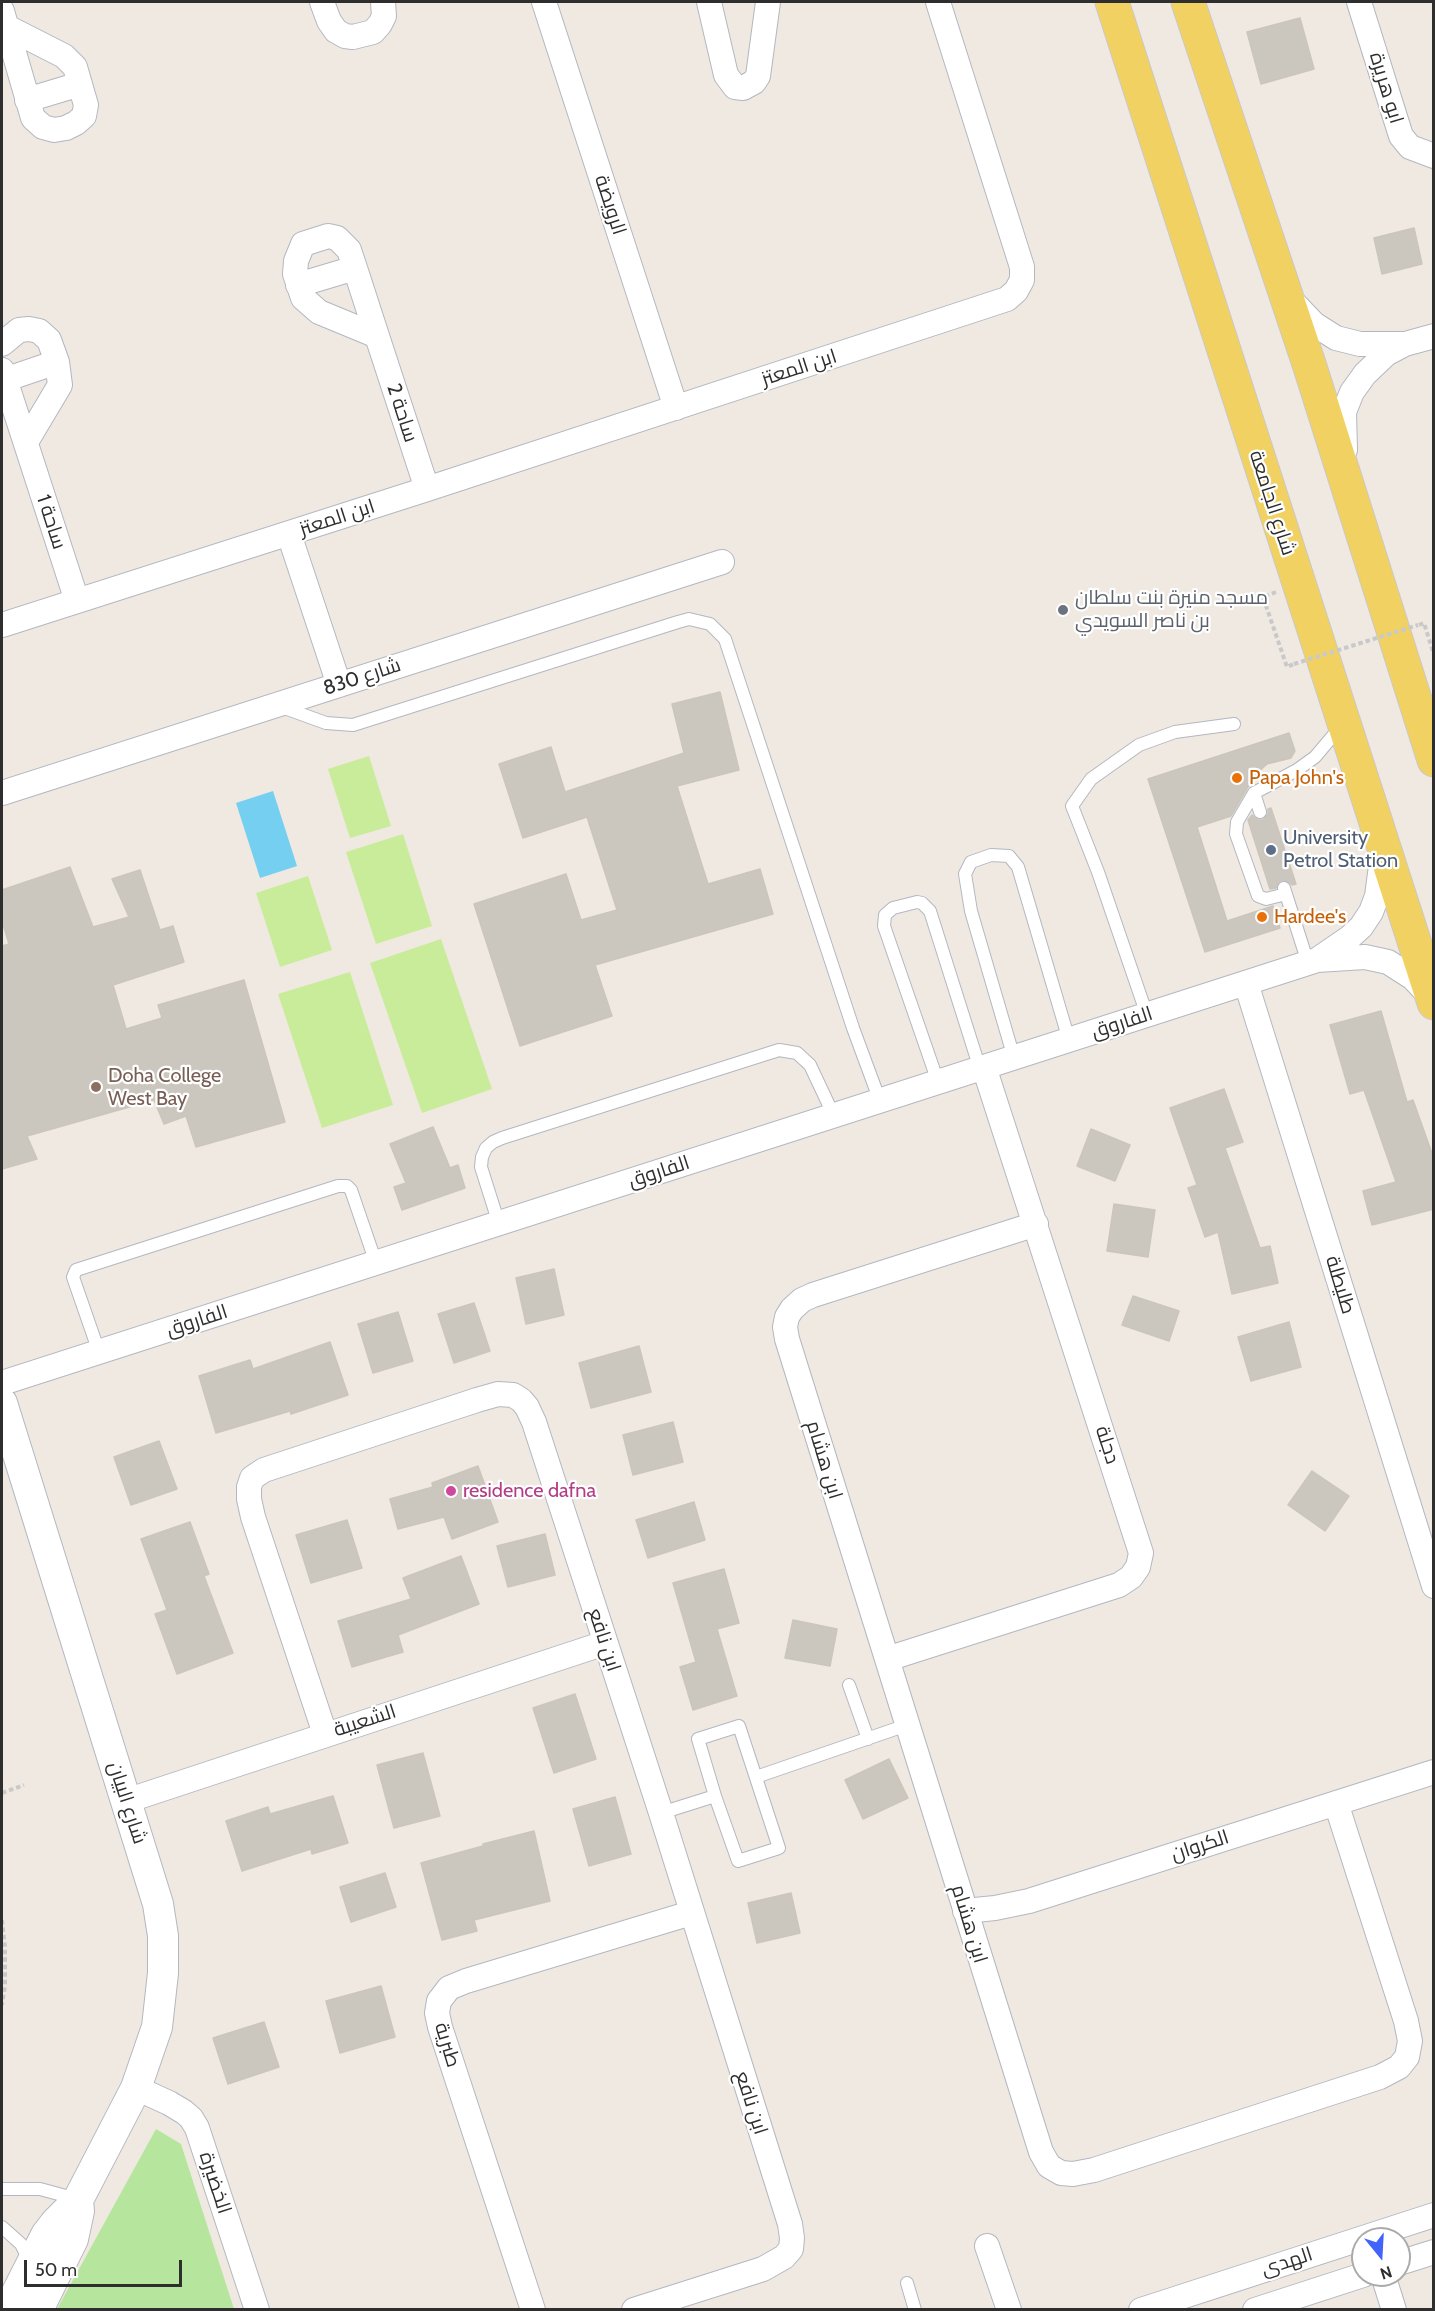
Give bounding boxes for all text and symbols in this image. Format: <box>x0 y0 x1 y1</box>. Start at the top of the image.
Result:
street label: ابو هريرة <box>1364 49 1408 127</box>
street label: الرويضة <box>589 172 631 238</box>
street label: ابن المعتز <box>758 345 840 391</box>
street label: ساحة 2 <box>381 381 423 445</box>
street label: شارع الجامعة <box>1244 447 1300 559</box>
street label: ساحة 1 <box>31 492 71 552</box>
street label: ابن المعتز <box>296 495 378 541</box>
place label: مسجد منيرة بنت سلطان بن ناصر السويدي <box>1075 586 1268 633</box>
marker: مسجد منيرة بنت سلطان بن ناصر السويدي <box>1056 603 1070 617</box>
street label: شارع 830 <box>320 653 404 701</box>
place label: Papa John's <box>1249 766 1344 790</box>
marker: Papa John's <box>1230 771 1244 785</box>
place label: University Petrol Station <box>1283 826 1398 873</box>
marker: University Petrol Station <box>1264 843 1278 857</box>
place label: Hardee's <box>1274 905 1346 929</box>
marker: Hardee's <box>1255 910 1269 924</box>
street label: الفاروق <box>1088 1002 1156 1044</box>
place label: Doha College West Bay <box>108 1064 221 1111</box>
marker: Doha College West Bay <box>89 1080 103 1094</box>
street label: الفاروق <box>625 1151 693 1193</box>
street label: طليطلة <box>1320 1253 1360 1317</box>
street label: الفاروق <box>163 1300 231 1342</box>
street label: ابن هشام <box>801 1418 847 1502</box>
street label: دجلة <box>1090 1423 1124 1467</box>
place label: residence dafna <box>463 1479 596 1503</box>
marker: residence dafna <box>444 1484 458 1498</box>
street label: ابن نافع <box>583 1605 625 1675</box>
street label: الشعيبة <box>331 1700 399 1742</box>
street label: شارع البيان <box>102 1759 152 1847</box>
street label: الكروان <box>1168 1825 1232 1867</box>
street label: ابن هشام <box>946 1882 992 1966</box>
street label: طبرية <box>429 2020 465 2070</box>
street label: ابن نافع <box>730 2068 772 2138</box>
street label: الخضيرة <box>194 2149 236 2217</box>
north arrow <box>1351 2227 1411 2287</box>
street label: الهدى <box>1258 2242 1316 2282</box>
scale bar <box>27 2248 184 2286</box>
text: 50 m <box>35 2259 77 2281</box>
text: N <box>1378 2262 1394 2283</box>

